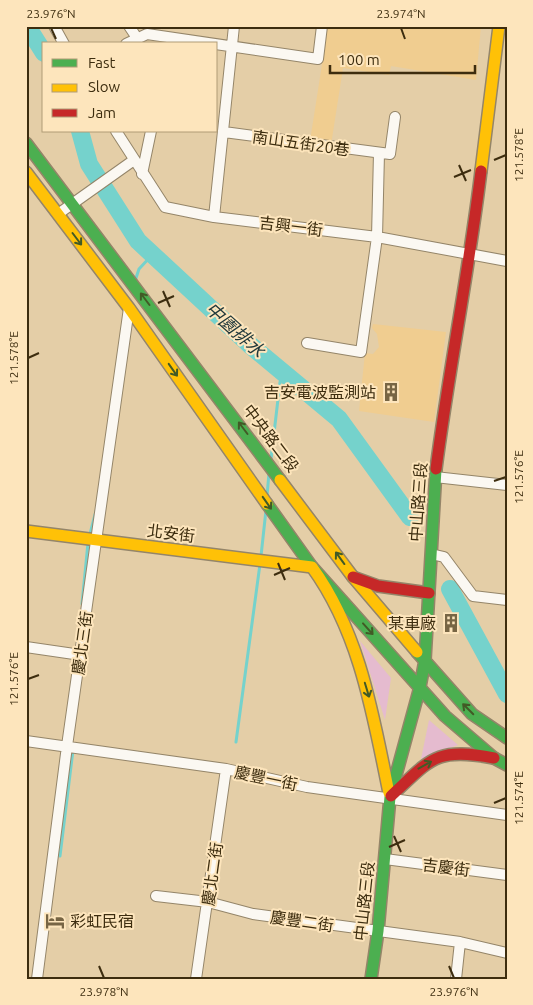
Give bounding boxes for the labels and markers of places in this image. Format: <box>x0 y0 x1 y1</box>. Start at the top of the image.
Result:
building icon: 吉安電波監測站 <box>380 381 402 403</box>
place label: 吉安電波監測站 <box>264 383 376 401</box>
building icon: 某車廠 <box>440 612 462 634</box>
place label: 某車廠 <box>388 614 436 632</box>
hotel icon: 彩虹民宿 <box>44 910 66 932</box>
place label: 彩虹民宿 <box>70 912 134 930</box>

